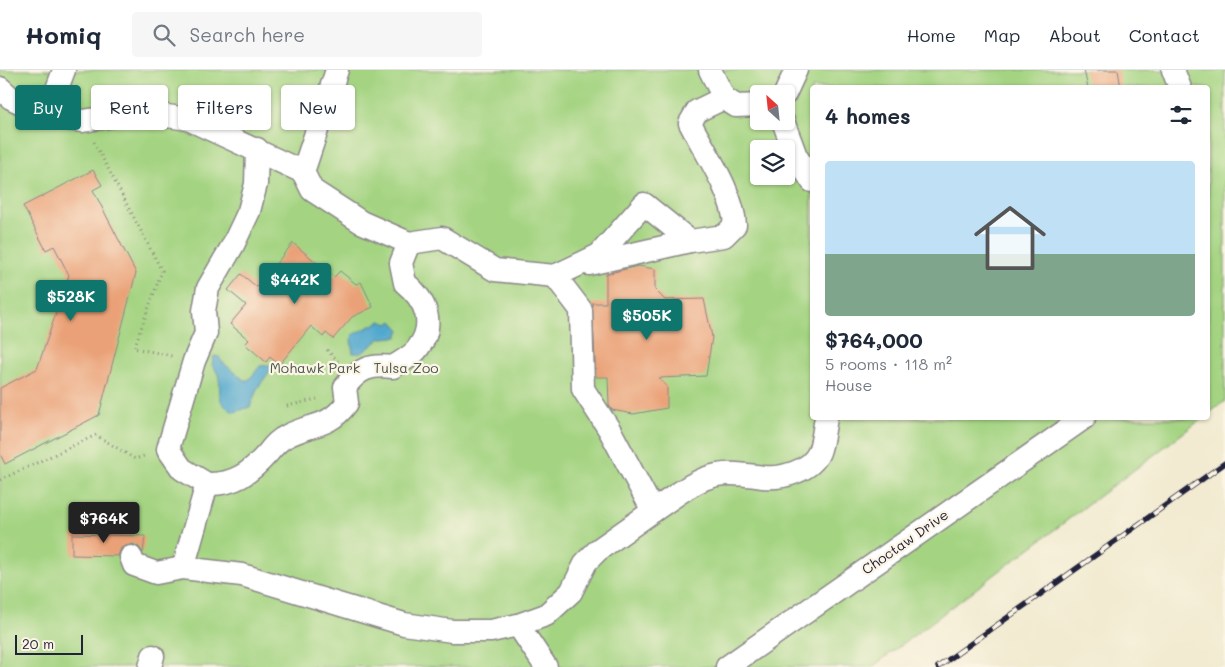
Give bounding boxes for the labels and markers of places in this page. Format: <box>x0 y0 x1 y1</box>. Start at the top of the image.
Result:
pin: $442K <box>260 262 330 305</box>
pin: $528K <box>36 280 106 322</box>
pin: $505K <box>612 298 682 341</box>
pin: $764K <box>69 502 139 544</box>

